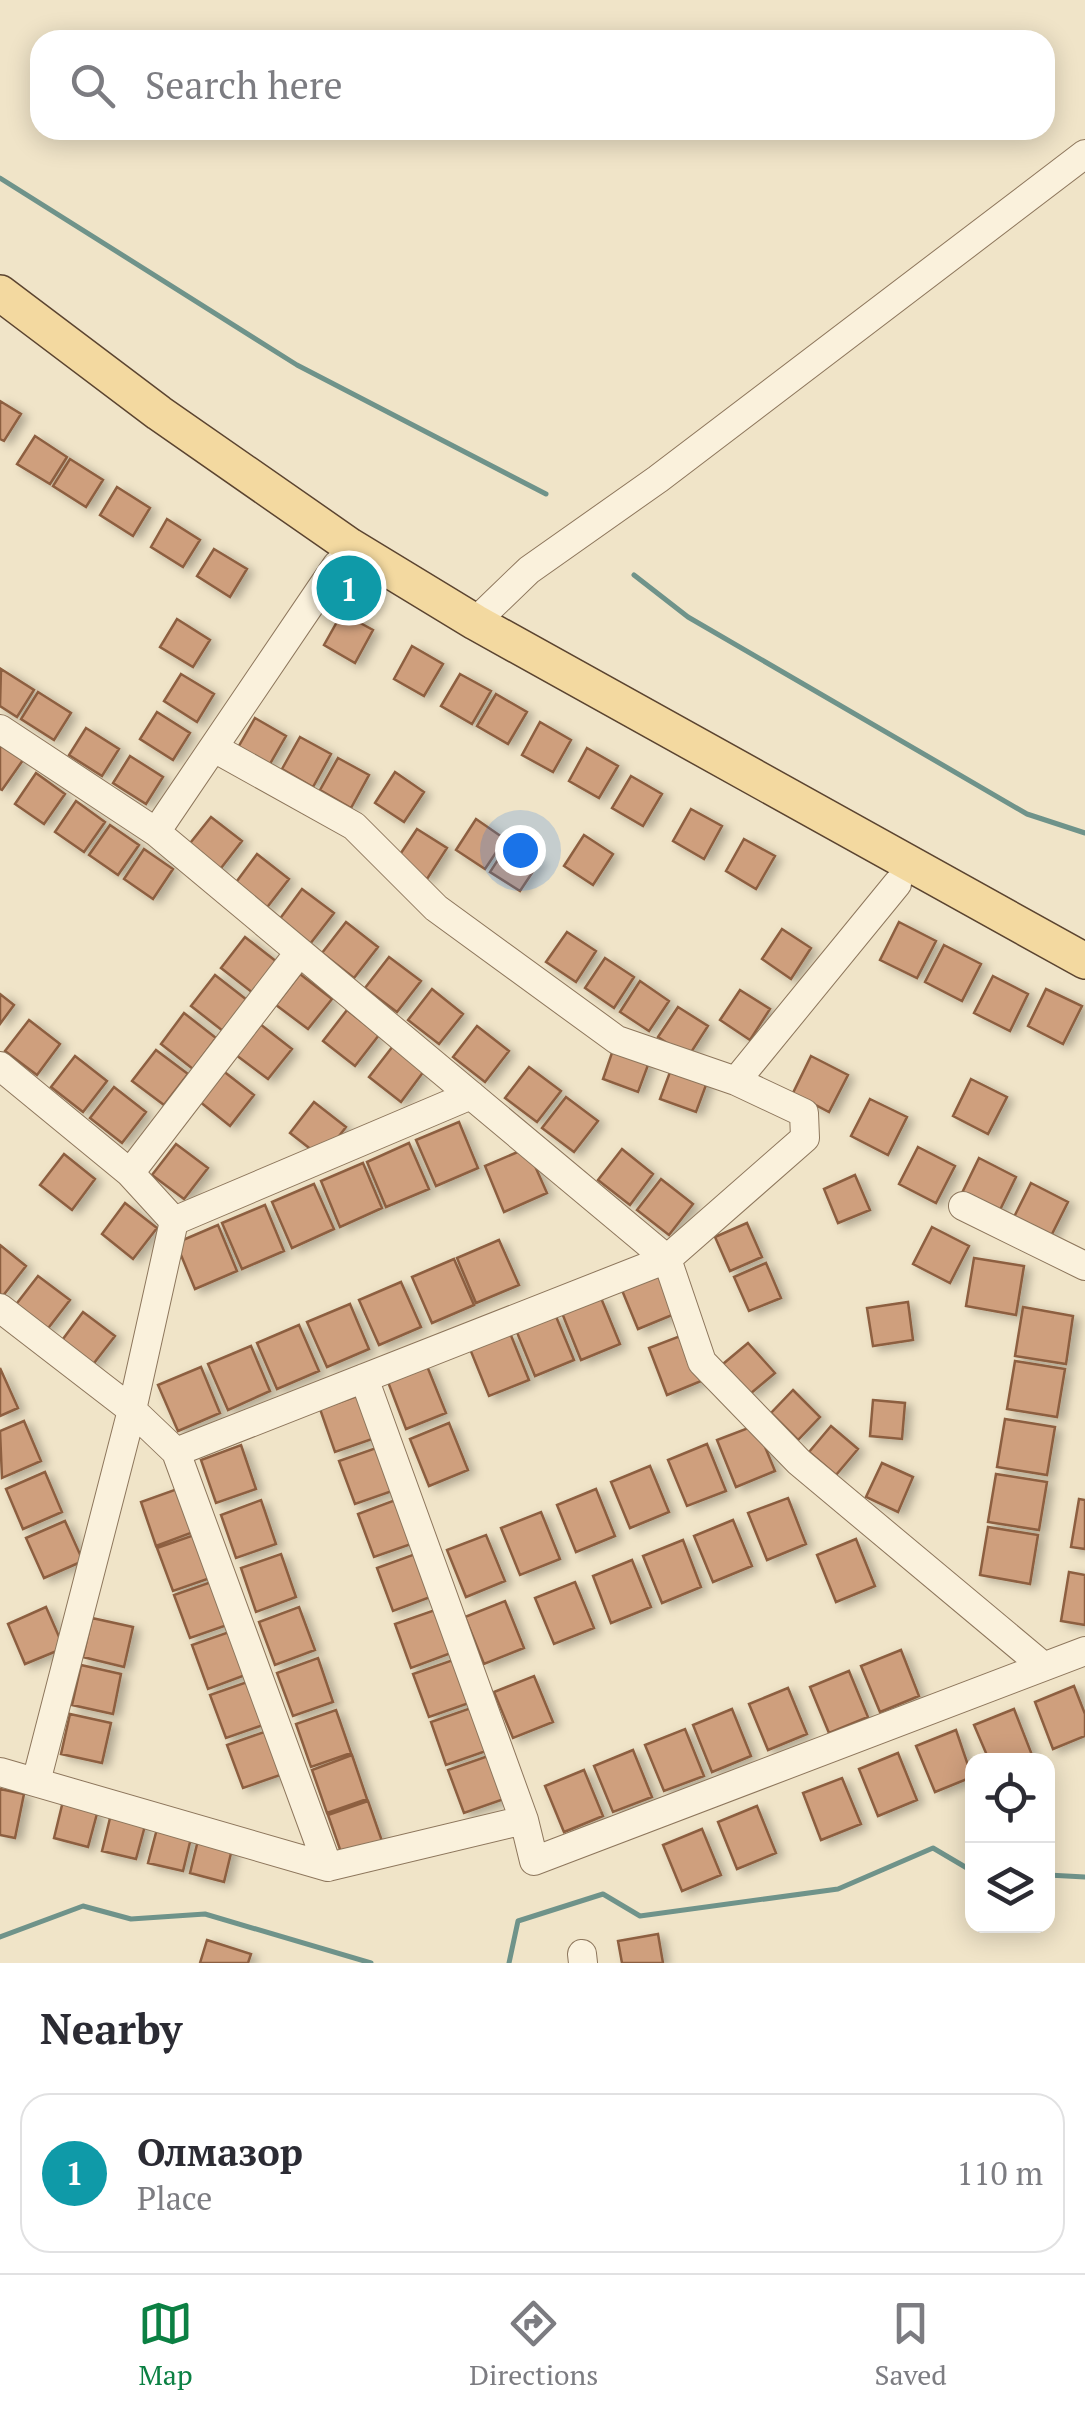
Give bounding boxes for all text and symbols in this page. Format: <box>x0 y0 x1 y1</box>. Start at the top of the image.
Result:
search box <box>30 30 1055 140</box>
icon: search <box>65 58 120 113</box>
text: Search here <box>145 60 343 110</box>
pin: 1 <box>316 550 382 626</box>
your location <box>495 825 546 876</box>
map controls <box>965 1753 1055 1933</box>
button: locate <box>965 1753 1055 1843</box>
button: layers <box>965 1843 1055 1933</box>
text: Nearby <box>40 2000 182 2056</box>
text: Олмазор <box>137 2127 303 2177</box>
text: 1 <box>65 2152 84 2194</box>
text: 110 m <box>956 2152 1043 2194</box>
text: Place <box>137 2177 212 2219</box>
tab: Map <box>138 2296 193 2393</box>
tab: Directions <box>469 2296 598 2393</box>
tab: Saved <box>874 2296 947 2393</box>

